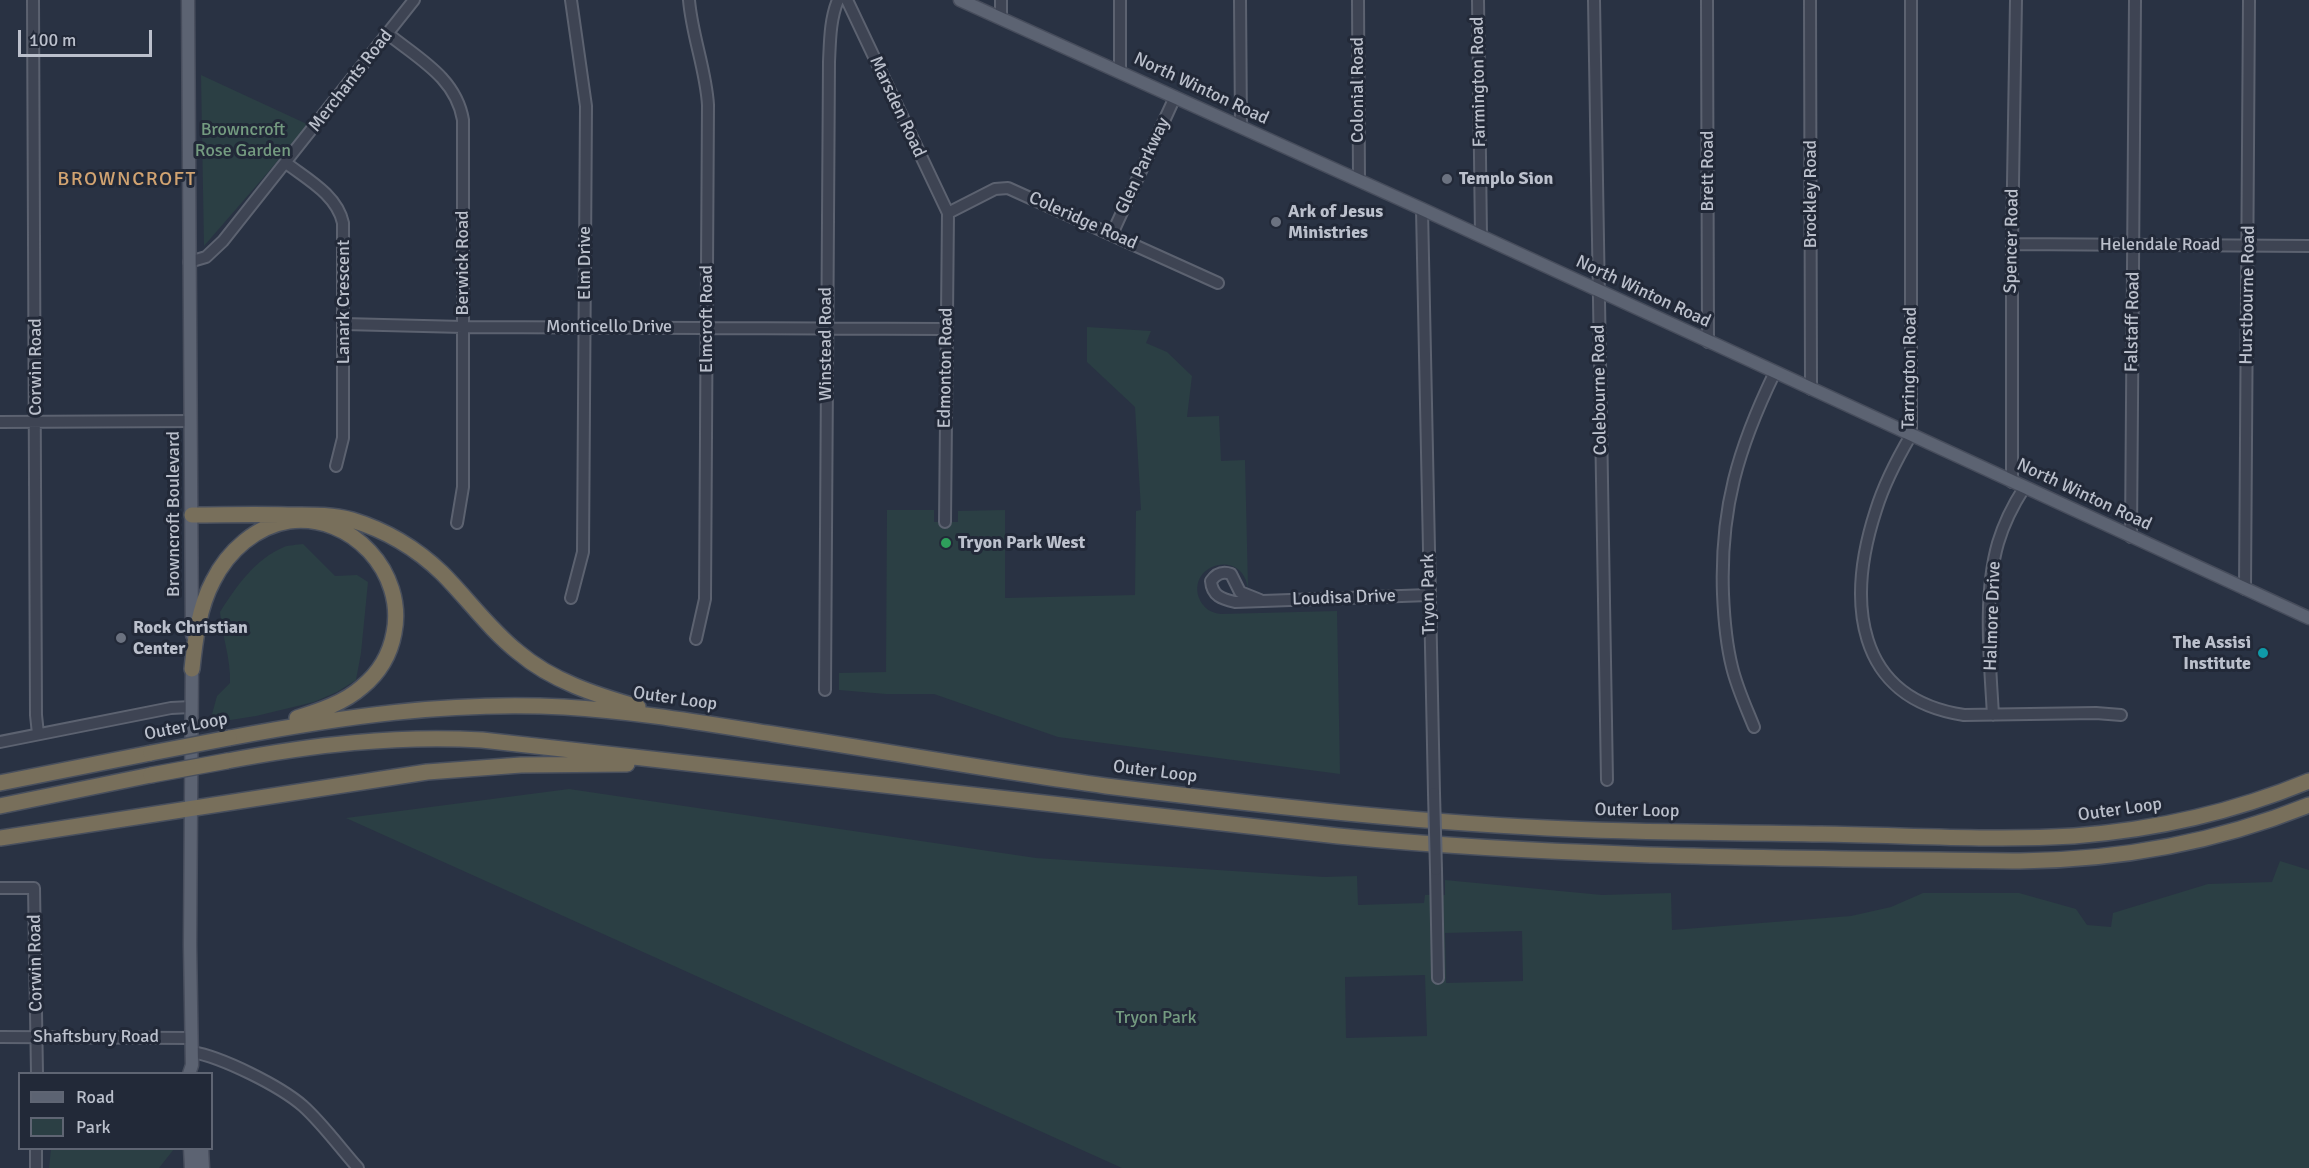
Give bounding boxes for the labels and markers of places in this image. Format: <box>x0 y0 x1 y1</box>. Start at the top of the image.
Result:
place label: Templo Sion <box>1459 168 1553 190</box>
marker: Templo Sion <box>1440 172 1454 186</box>
place label: Ark of Jesus Ministries <box>1288 201 1383 244</box>
marker: Ark of Jesus Ministries <box>1269 215 1283 229</box>
place label: Tryon Park West <box>958 532 1085 554</box>
marker: Tryon Park West <box>939 536 953 550</box>
place label: Rock Christian Center <box>133 617 248 660</box>
marker: Rock Christian Center <box>114 631 128 645</box>
place label: The Assisi Institute <box>2173 632 2251 674</box>
marker: The Assisi Institute <box>2256 646 2270 660</box>

